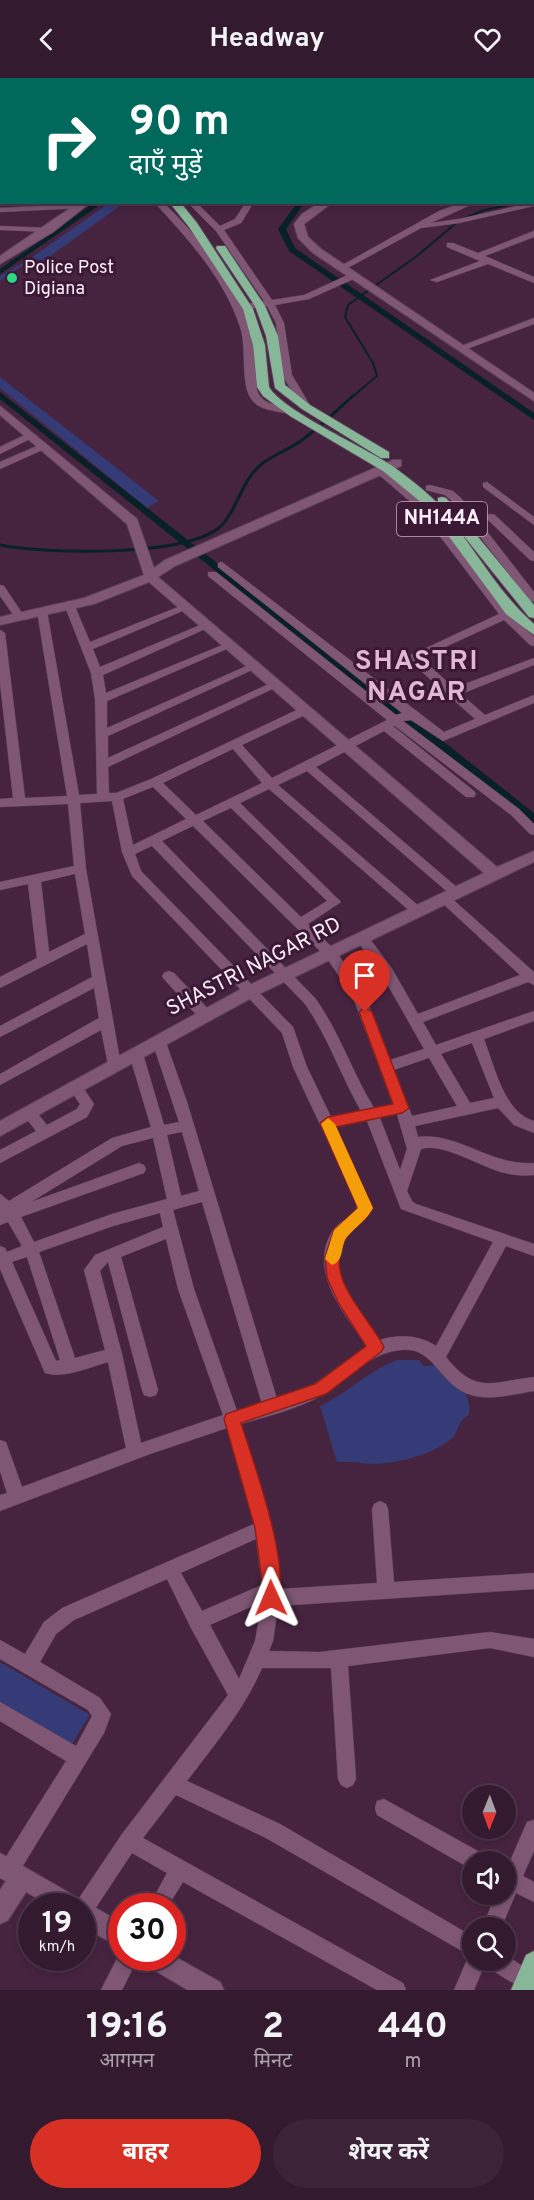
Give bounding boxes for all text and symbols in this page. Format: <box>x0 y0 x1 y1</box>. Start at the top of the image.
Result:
text: Headway <box>209 22 325 56</box>
icon: back <box>30 23 63 56</box>
icon: heart <box>471 23 504 56</box>
text: 90 m <box>129 97 230 150</box>
icon: right <box>30 102 108 180</box>
text: दाएँ मुड़ें <box>129 149 202 183</box>
place label: Police Post Digiana <box>24 257 114 301</box>
marker: Police Post Digiana <box>5 271 19 285</box>
road number: NH144A <box>397 502 487 536</box>
district label: SHASTRI NAGAR <box>355 645 479 710</box>
street label: SHASTRI NAGAR RD <box>162 911 346 1023</box>
pin <box>339 950 390 1012</box>
icon: arrive <box>348 959 381 992</box>
position arrow <box>239 1566 303 1630</box>
north arrow <box>462 1785 516 1839</box>
map controls <box>462 1785 516 1971</box>
button: sound <box>462 1851 516 1905</box>
speed limit sign: 30 <box>108 1893 186 1971</box>
text: 19 <box>42 1906 72 1943</box>
button: search <box>462 1917 516 1971</box>
text: km/h <box>39 1938 75 1957</box>
text: 19:16 <box>86 2005 168 2051</box>
text: 2 <box>262 2005 284 2051</box>
text: 440 <box>378 2005 448 2051</box>
text: आगमन <box>100 2049 154 2075</box>
text: मिनट <box>254 2049 292 2075</box>
text: m <box>405 2049 422 2075</box>
button: बाहर <box>30 2119 261 2188</box>
button: शेयर करें <box>273 2119 504 2188</box>

